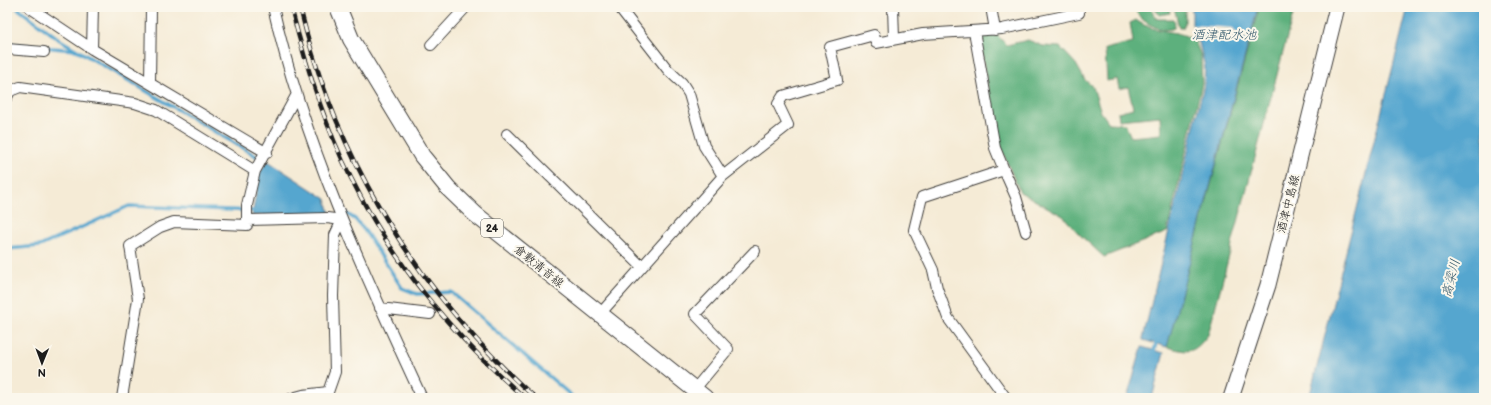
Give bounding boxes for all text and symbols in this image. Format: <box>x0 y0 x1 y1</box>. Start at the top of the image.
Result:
water label: 酒津配水池 <box>1191 27 1257 43</box>
street label: 酒津中島線 <box>1274 173 1303 235</box>
road number: 24 <box>481 219 503 237</box>
street label: 倉敷清音線 <box>511 242 567 291</box>
water label: 高梁川 <box>1438 257 1463 299</box>
north arrow <box>22 343 62 383</box>
text: N <box>38 366 46 379</box>

